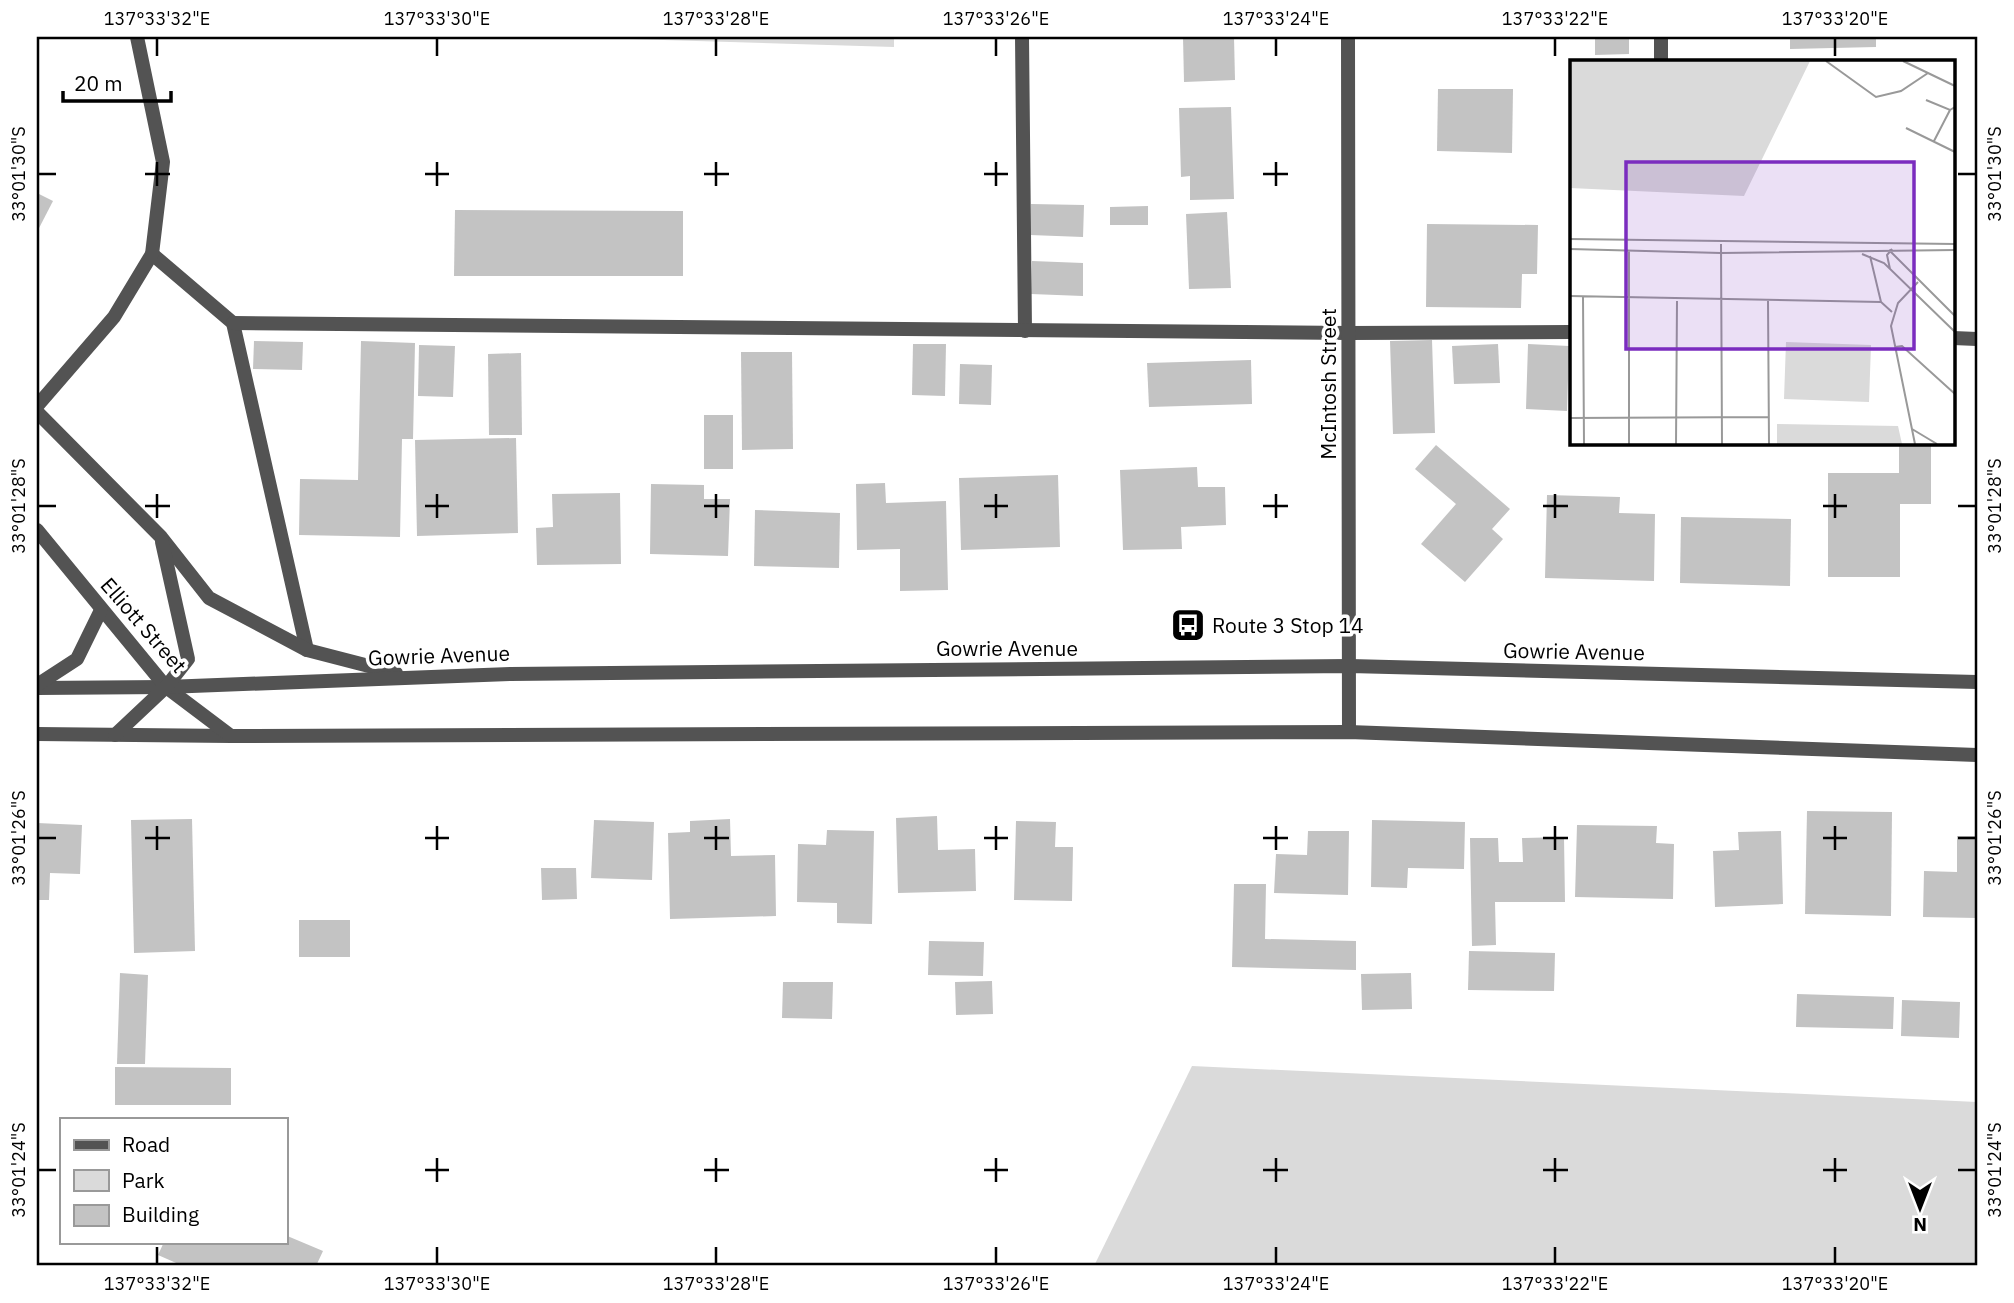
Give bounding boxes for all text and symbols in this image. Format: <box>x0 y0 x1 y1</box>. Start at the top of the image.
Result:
text: 137°33'32"E <box>104 7 210 30</box>
text: 137°33'30"E <box>384 7 490 30</box>
text: 137°33'28"E <box>663 7 769 30</box>
text: 137°33'26"E <box>943 7 1049 30</box>
text: 137°33'24"E <box>1223 7 1329 30</box>
text: 137°33'22"E <box>1502 7 1608 30</box>
text: 137°33'20"E <box>1782 7 1888 30</box>
scale bar <box>63 60 172 104</box>
inset map <box>1570 60 1954 444</box>
text: 20 m <box>74 69 123 97</box>
text: 33°01'30"S <box>7 126 30 222</box>
text: 33°01'30"S <box>1983 126 2006 222</box>
street label: McIntosh Street <box>1314 308 1342 460</box>
text: 33°01'28"S <box>7 458 30 554</box>
text: 33°01'28"S <box>1983 458 2006 554</box>
street label: Elliott Street <box>95 571 193 679</box>
bus stop icon: Route 3 Stop 14 <box>1169 606 1207 644</box>
place label: Route 3 Stop 14 <box>1212 611 1364 639</box>
street label: Gowrie Avenue <box>936 634 1078 662</box>
street label: Gowrie Avenue <box>1503 636 1645 666</box>
street label: Gowrie Avenue <box>368 639 510 671</box>
text: 33°01'26"S <box>7 790 30 886</box>
text: 33°01'26"S <box>1983 790 2006 886</box>
legend <box>60 1118 287 1244</box>
text: 33°01'24"S <box>7 1122 30 1218</box>
text: 33°01'24"S <box>1983 1122 2006 1218</box>
text: Road <box>122 1130 170 1158</box>
text: Park <box>122 1166 165 1194</box>
north arrow <box>1884 1174 1954 1244</box>
text: Building <box>122 1200 199 1228</box>
text: N <box>1913 1213 1927 1237</box>
text: 137°33'32"E <box>104 1272 210 1295</box>
text: 137°33'30"E <box>384 1272 490 1295</box>
text: 137°33'28"E <box>663 1272 769 1295</box>
text: 137°33'26"E <box>943 1272 1049 1295</box>
text: 137°33'24"E <box>1223 1272 1329 1295</box>
text: 137°33'22"E <box>1502 1272 1608 1295</box>
text: 137°33'20"E <box>1782 1272 1888 1295</box>

